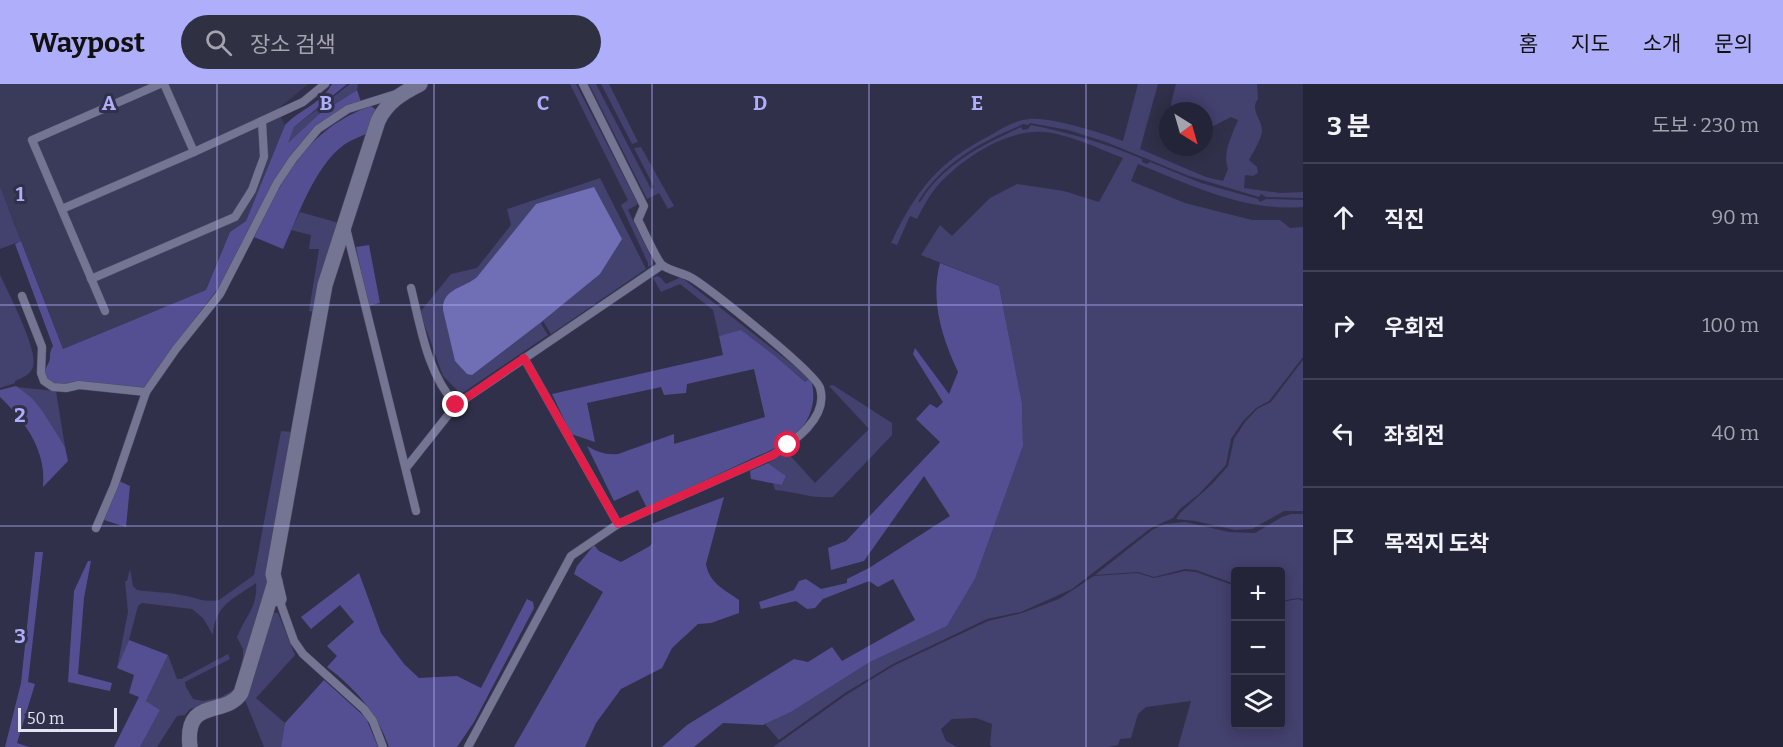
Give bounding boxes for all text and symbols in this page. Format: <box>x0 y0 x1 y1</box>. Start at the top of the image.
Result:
search box <box>181 15 601 69</box>
text: Waypost <box>30 26 145 59</box>
icon: search <box>202 26 235 59</box>
text: 장소 검색 <box>250 31 335 58</box>
text: 홈 <box>1519 31 1538 57</box>
text: 지도 <box>1571 31 1610 57</box>
text: 소개 <box>1643 31 1681 57</box>
text: 문의 <box>1714 31 1753 57</box>
text: A <box>102 91 117 115</box>
text: B <box>320 91 333 115</box>
text: C <box>537 91 549 115</box>
text: D <box>753 91 767 115</box>
text: E <box>971 91 983 115</box>
north arrow <box>1159 102 1213 156</box>
text: 3 분 <box>1327 111 1371 142</box>
text: 도보 · 230 m <box>1652 113 1759 137</box>
text: 1 <box>16 182 25 206</box>
icon: ahead <box>1327 201 1360 234</box>
text: 90 m <box>1711 205 1759 229</box>
text: 직진 <box>1384 206 1424 233</box>
icon: right <box>1327 309 1360 342</box>
text: 100 m <box>1702 313 1759 337</box>
text: 우회전 <box>1384 314 1445 341</box>
route end <box>442 391 468 417</box>
text: 2 <box>14 403 26 427</box>
icon: left <box>1327 417 1360 450</box>
text: 40 m <box>1711 421 1759 445</box>
text: 좌회전 <box>1384 422 1445 449</box>
route start <box>774 431 800 457</box>
icon: arrive <box>1327 525 1360 558</box>
text: 목적지 도착 <box>1384 530 1489 557</box>
map controls <box>1231 567 1285 729</box>
button: + <box>1231 567 1285 621</box>
button: − <box>1231 621 1285 675</box>
text: 3 <box>14 624 26 648</box>
button: layers <box>1231 675 1285 729</box>
scale bar <box>18 705 117 732</box>
text: 50 m <box>27 709 64 728</box>

